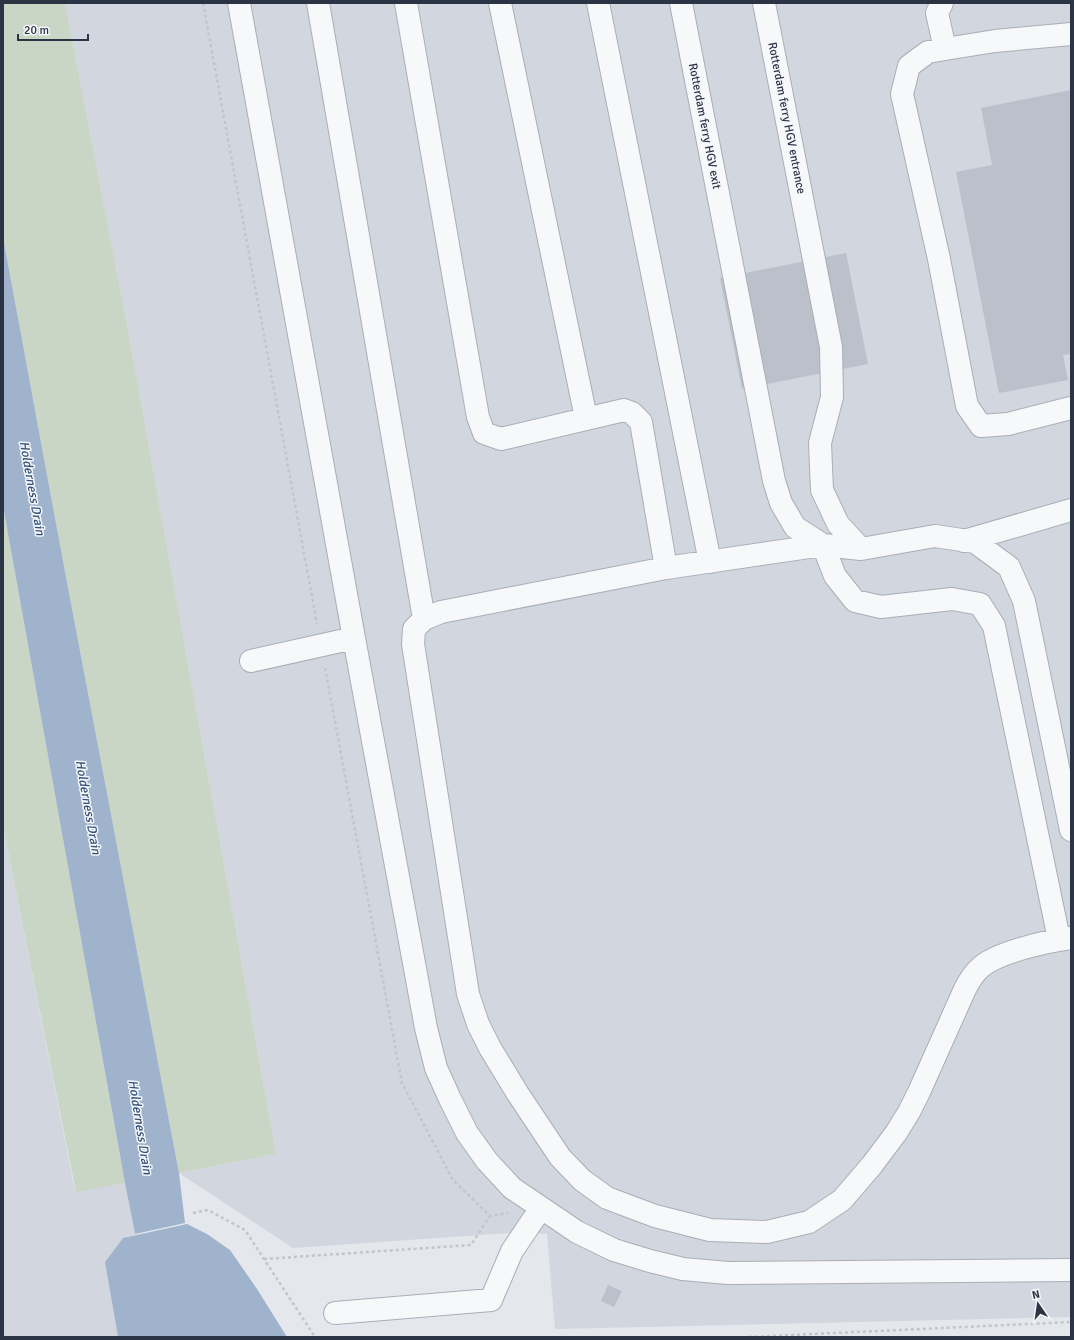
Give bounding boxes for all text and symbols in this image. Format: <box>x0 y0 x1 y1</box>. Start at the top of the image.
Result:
scale bar <box>18 16 88 42</box>
text: 20 m <box>24 23 49 38</box>
street label: Rotterdam ferry HGV entrance <box>764 41 809 195</box>
street label: Rotterdam ferry HGV exit <box>685 62 724 190</box>
water label: Holderness Drain <box>16 440 48 538</box>
water label: Holderness Drain <box>72 759 104 857</box>
water label: Holderness Drain <box>125 1079 156 1177</box>
north arrow <box>1018 1284 1058 1324</box>
text: N <box>1031 1288 1041 1302</box>

